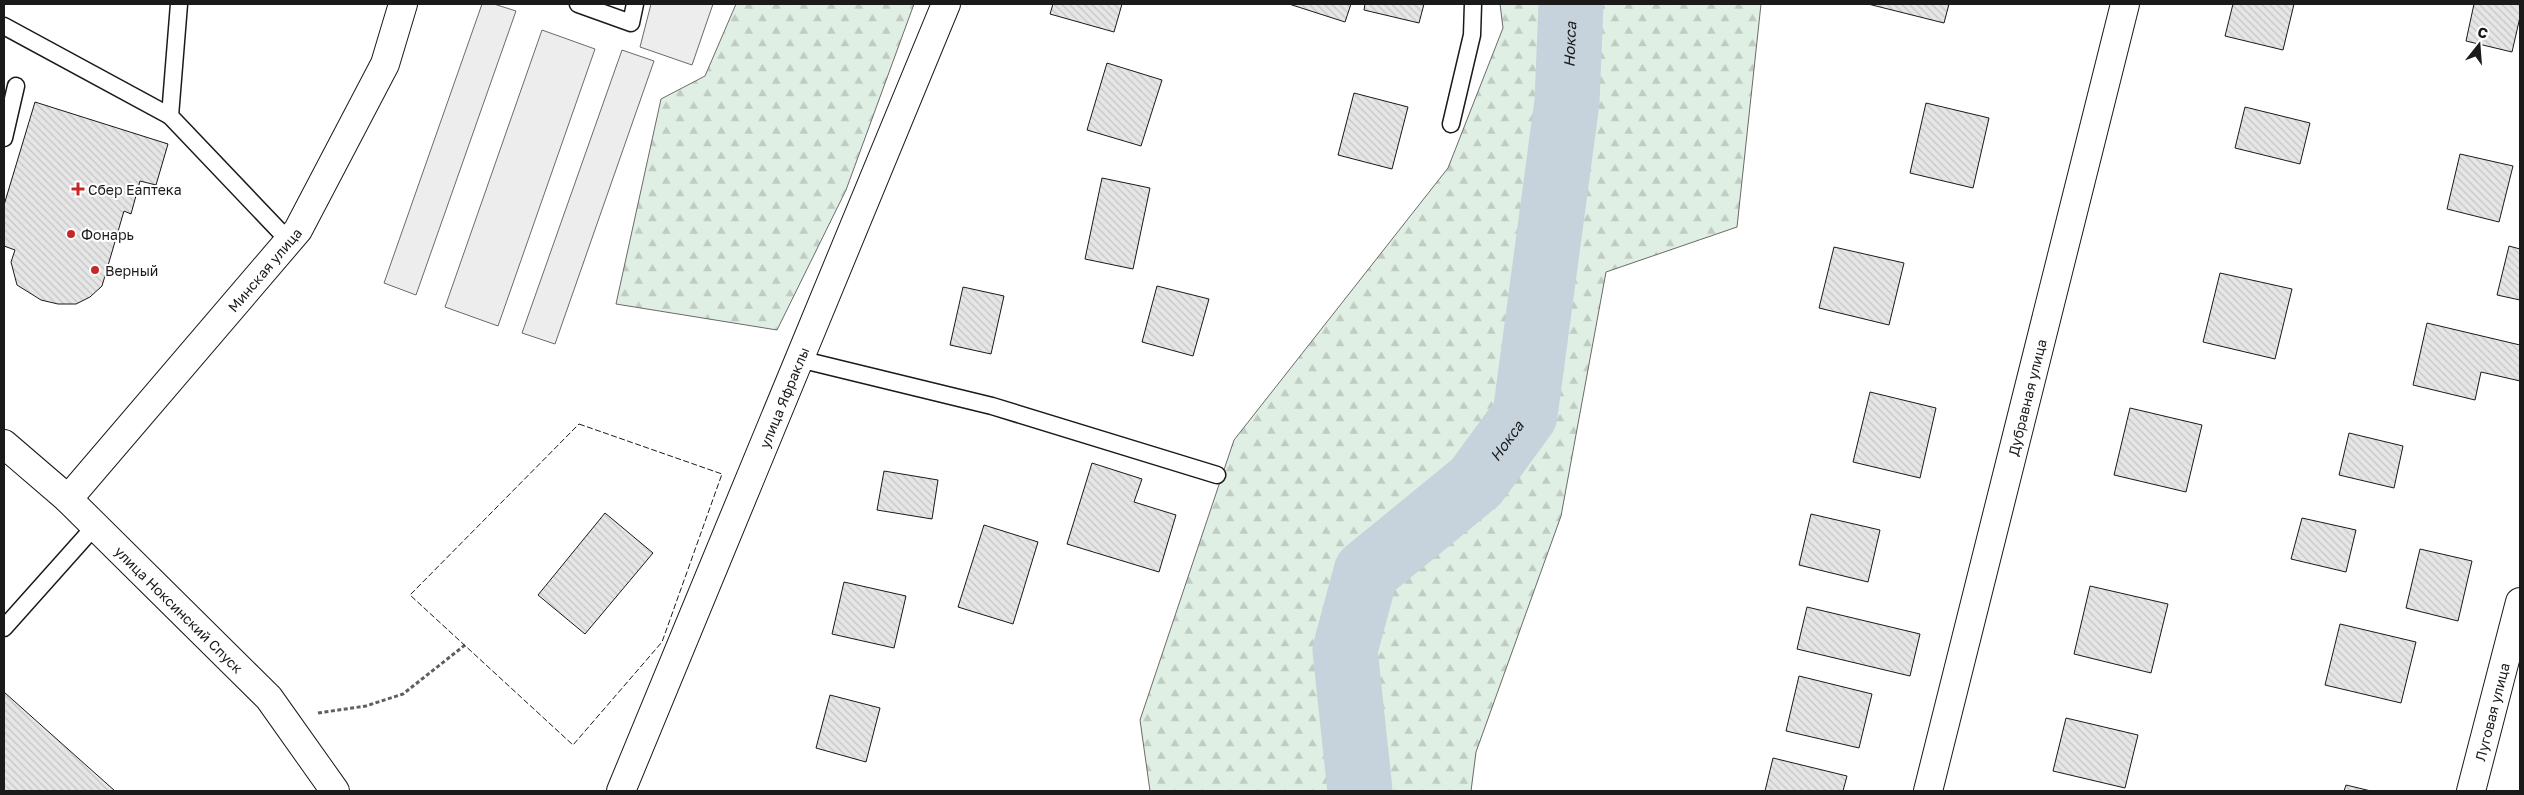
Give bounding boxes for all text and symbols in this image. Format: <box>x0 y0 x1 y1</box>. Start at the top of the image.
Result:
north arrow <box>2454 20 2504 70</box>
water label: Нокса <box>1559 21 1579 68</box>
text: С <box>2476 23 2490 42</box>
place label: Сбер Еаптека <box>88 181 182 198</box>
marker: Сбер Еаптека <box>72 183 84 195</box>
street label: Минская улица <box>224 224 305 315</box>
place label: Фонарь <box>81 226 134 243</box>
marker: Фонарь <box>65 228 77 240</box>
place label: Верный <box>105 262 158 279</box>
marker: Верный <box>89 264 101 276</box>
street label: Дубравная улица <box>2004 337 2049 457</box>
street label: улица Яфраклы <box>755 344 812 450</box>
water label: Нокса <box>1486 417 1527 464</box>
street label: улица Ноксинский Спуск <box>112 542 247 676</box>
street label: Луговая улица <box>2471 661 2512 763</box>

